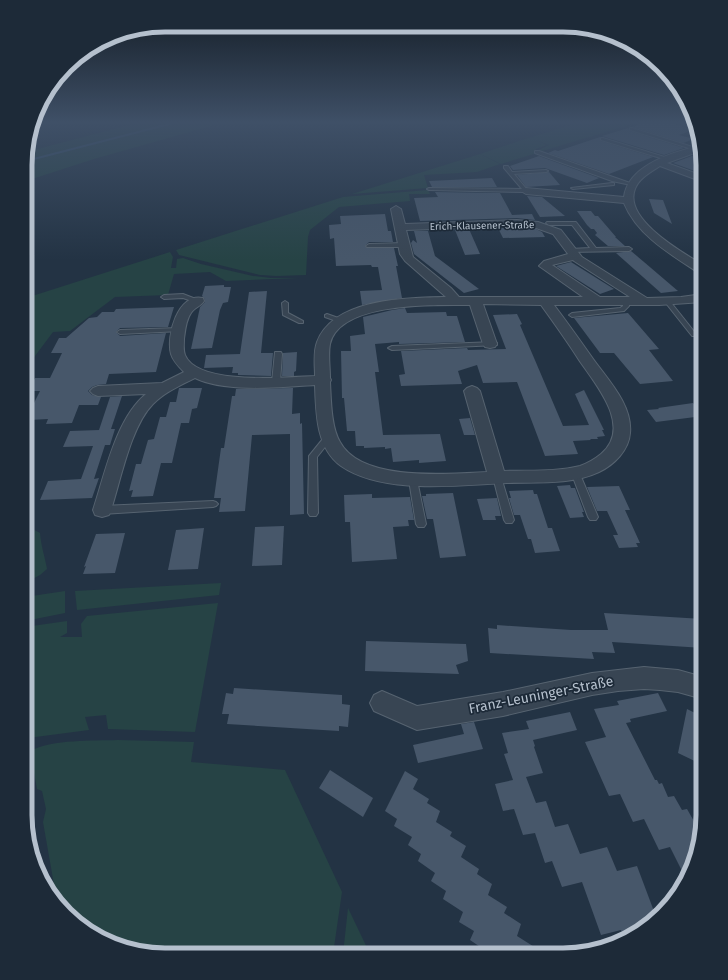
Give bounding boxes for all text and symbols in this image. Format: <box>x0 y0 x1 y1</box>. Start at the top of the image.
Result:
street label: Erich-Klausener-Straße <box>430 219 534 233</box>
street label: Franz-Leuninger-Straße <box>467 673 615 717</box>

